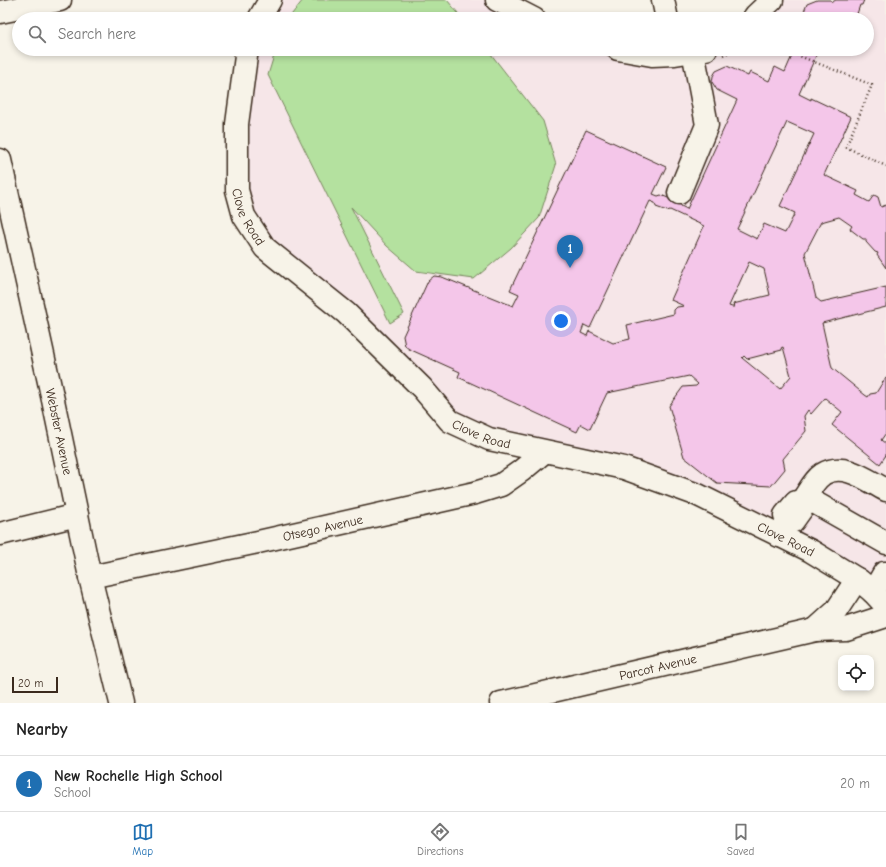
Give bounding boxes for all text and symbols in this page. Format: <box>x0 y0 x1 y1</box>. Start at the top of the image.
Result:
search box <box>12 12 874 56</box>
icon: search <box>26 23 48 45</box>
text: Search here <box>58 25 136 43</box>
street label: Clove Road <box>229 187 268 248</box>
pin: 1 <box>557 235 583 268</box>
your location <box>551 311 571 331</box>
street label: Webster Avenue <box>43 387 76 477</box>
street label: Clove Road <box>450 416 512 451</box>
street label: Otsego Avenue <box>281 511 365 544</box>
street label: Clove Road <box>755 519 817 560</box>
street label: Parcot Avenue <box>618 651 699 683</box>
map controls <box>838 655 874 691</box>
button: locate <box>838 655 874 691</box>
scale bar <box>12 675 58 694</box>
text: 20 m <box>18 677 43 690</box>
text: Nearby <box>16 720 67 739</box>
text: New Rochelle High School <box>54 767 222 785</box>
text: 1 <box>26 776 32 791</box>
text: 20 m <box>840 776 870 791</box>
text: School <box>54 785 91 800</box>
tab: Map <box>132 821 154 858</box>
tab: Directions <box>417 821 464 858</box>
tab: Saved <box>727 821 754 858</box>

